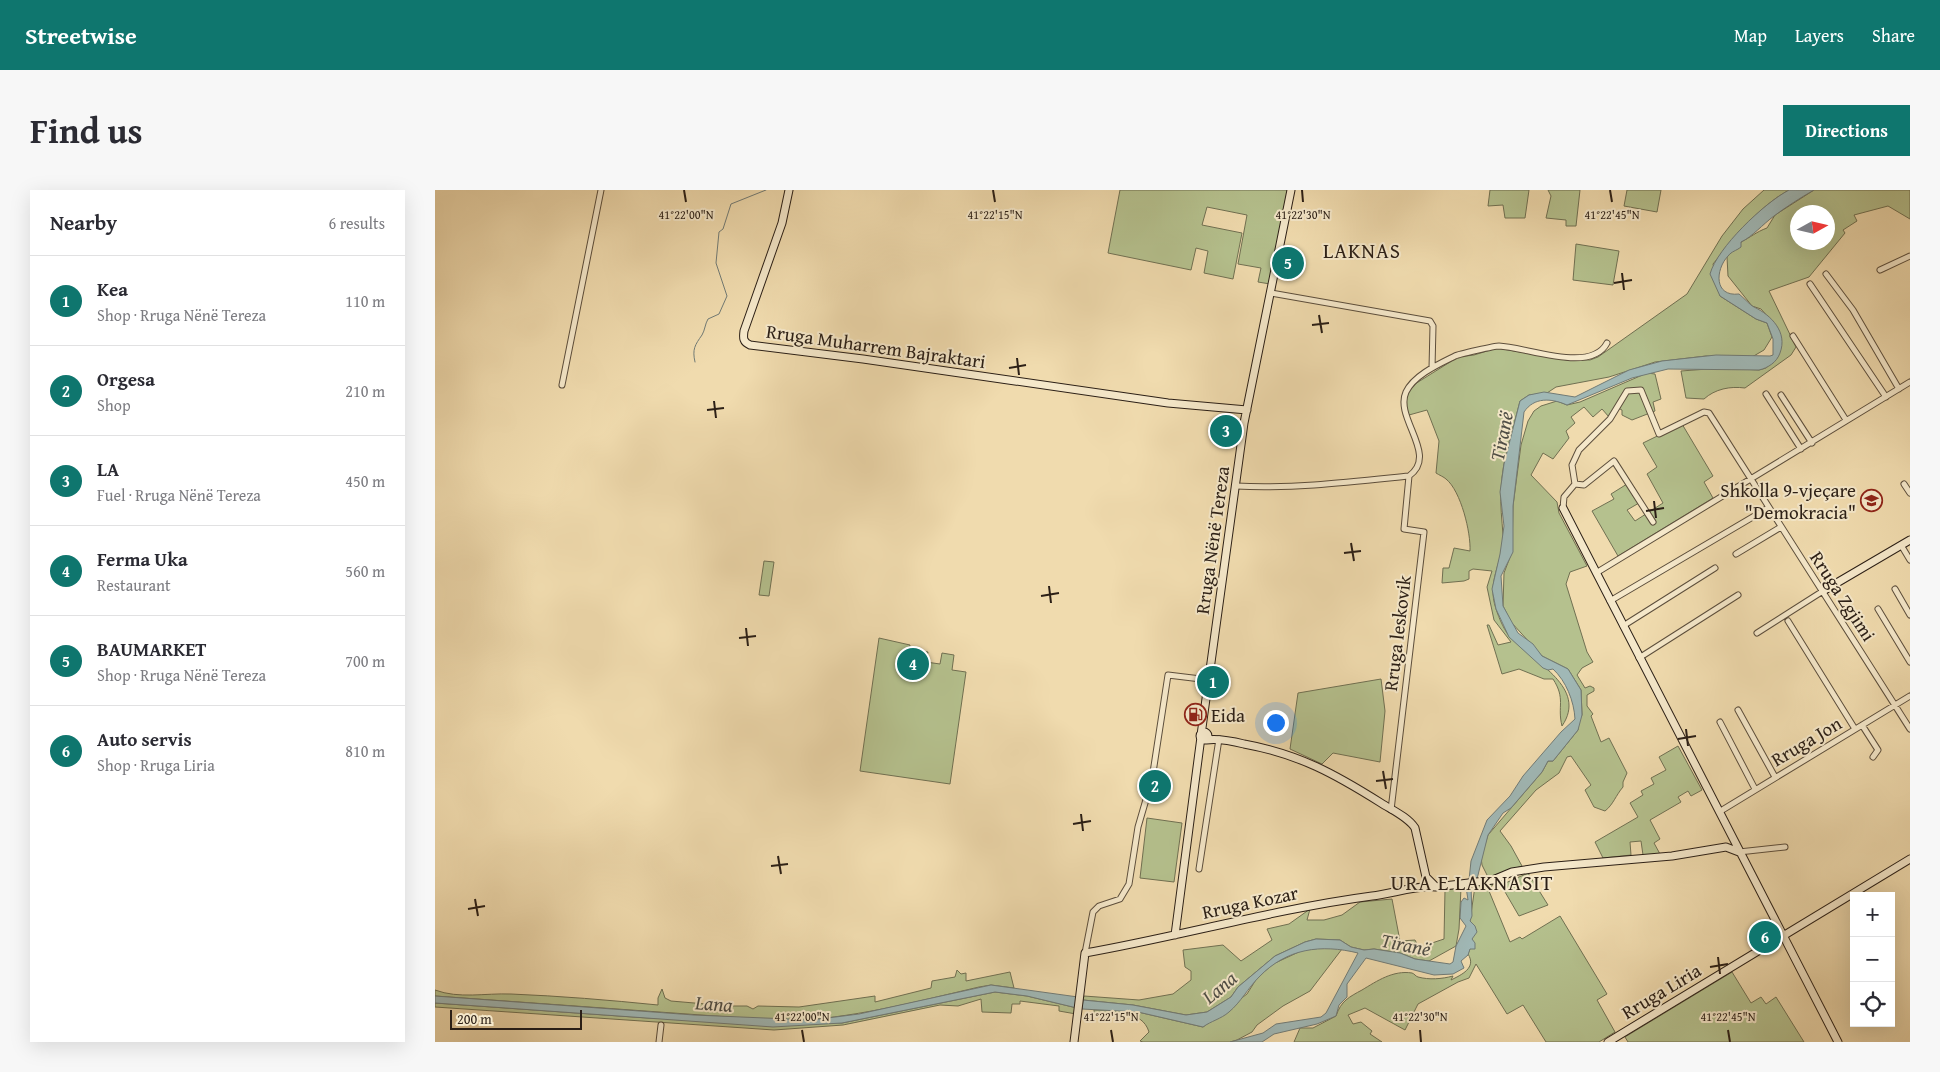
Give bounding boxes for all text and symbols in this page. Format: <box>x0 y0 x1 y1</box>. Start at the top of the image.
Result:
text: Streetwise <box>25 18 137 53</box>
text: Map <box>1734 22 1767 49</box>
text: Layers <box>1795 22 1844 49</box>
text: Share <box>1872 22 1915 49</box>
text: Find us <box>30 105 143 156</box>
button: Directions <box>1783 105 1910 156</box>
north arrow <box>1790 205 1835 250</box>
text: 41°22'00"N <box>658 206 714 223</box>
text: 41°22'15"N <box>967 206 1023 223</box>
text: 41°22'30"N <box>1275 206 1331 223</box>
text: 41°22'45"N <box>1584 206 1640 223</box>
text: Nearby <box>50 207 117 238</box>
text: 6 results <box>328 211 385 235</box>
district label: LAKNAS <box>1323 235 1401 266</box>
pin: 5 <box>1272 244 1304 282</box>
text: Kea <box>97 275 128 303</box>
text: 1 <box>62 289 70 313</box>
text: 110 m <box>345 289 385 313</box>
text: Shop · Rruga Nënë Tereza <box>97 303 266 327</box>
street label: Rruga Muharrem Bajraktari <box>765 317 987 375</box>
text: Orgesa <box>97 365 155 393</box>
text: 2 <box>62 379 70 403</box>
text: 210 m <box>345 379 385 403</box>
text: Shop <box>97 393 131 417</box>
water label: Tiranë <box>1482 408 1520 463</box>
pin: 3 <box>1210 412 1242 450</box>
text: LA <box>97 455 119 483</box>
street label: Rruga Nënë Tereza <box>1188 464 1236 616</box>
text: 3 <box>62 469 70 493</box>
text: 450 m <box>345 469 385 493</box>
place label: Shkolla 9-vjeçare "Demokracia" <box>1720 476 1856 526</box>
text: Fuel · Rruga Nënë Tereza <box>97 483 261 507</box>
school or university icon: Shkolla 9-vjeçare "Demokracia" <box>1860 489 1884 513</box>
text: Ferma Uka <box>97 545 188 573</box>
street label: Rruga Zgjimi <box>1803 545 1883 647</box>
text: 4 <box>62 559 70 583</box>
text: 560 m <box>345 559 385 583</box>
text: Restaurant <box>97 573 171 597</box>
street label: Rruga leskovik <box>1376 573 1418 693</box>
text: BAUMARKET <box>97 635 207 663</box>
pin: 4 <box>897 645 929 683</box>
text: 5 <box>62 649 70 673</box>
text: 700 m <box>345 649 385 673</box>
text: Shop · Rruga Nënë Tereza <box>97 663 266 687</box>
pin: 1 <box>1197 663 1229 701</box>
place label: Eida <box>1211 701 1245 729</box>
fuel station icon: Eida <box>1183 703 1207 727</box>
street label: Rruga Jon <box>1765 709 1847 773</box>
your location <box>1263 710 1289 736</box>
text: Auto servis <box>97 725 192 753</box>
text: 6 <box>62 739 70 763</box>
text: 810 m <box>345 739 385 763</box>
text: Shop · Rruga Liria <box>97 753 215 777</box>
pin: 2 <box>1139 767 1171 805</box>
district label: URA E LAKNASIT <box>1391 867 1553 898</box>
street label: Rruga Kozar <box>1199 878 1301 926</box>
map controls <box>1850 892 1895 1027</box>
button: + <box>1850 892 1895 937</box>
pin: 6 <box>1749 918 1781 956</box>
water label: Tiranë <box>1379 925 1434 963</box>
button: − <box>1850 937 1895 982</box>
street label: Rruga Liria <box>1616 956 1706 1026</box>
water label: Lana <box>1194 963 1243 1011</box>
button: locate <box>1850 982 1895 1027</box>
water label: Lana <box>693 987 735 1019</box>
scale bar <box>450 1007 583 1030</box>
text: 41°22'00"N <box>774 1008 830 1025</box>
text: 41°22'15"N <box>1083 1008 1139 1025</box>
text: 41°22'30"N <box>1392 1008 1448 1025</box>
text: 41°22'45"N <box>1700 1008 1756 1025</box>
text: 200 m <box>457 1009 492 1029</box>

